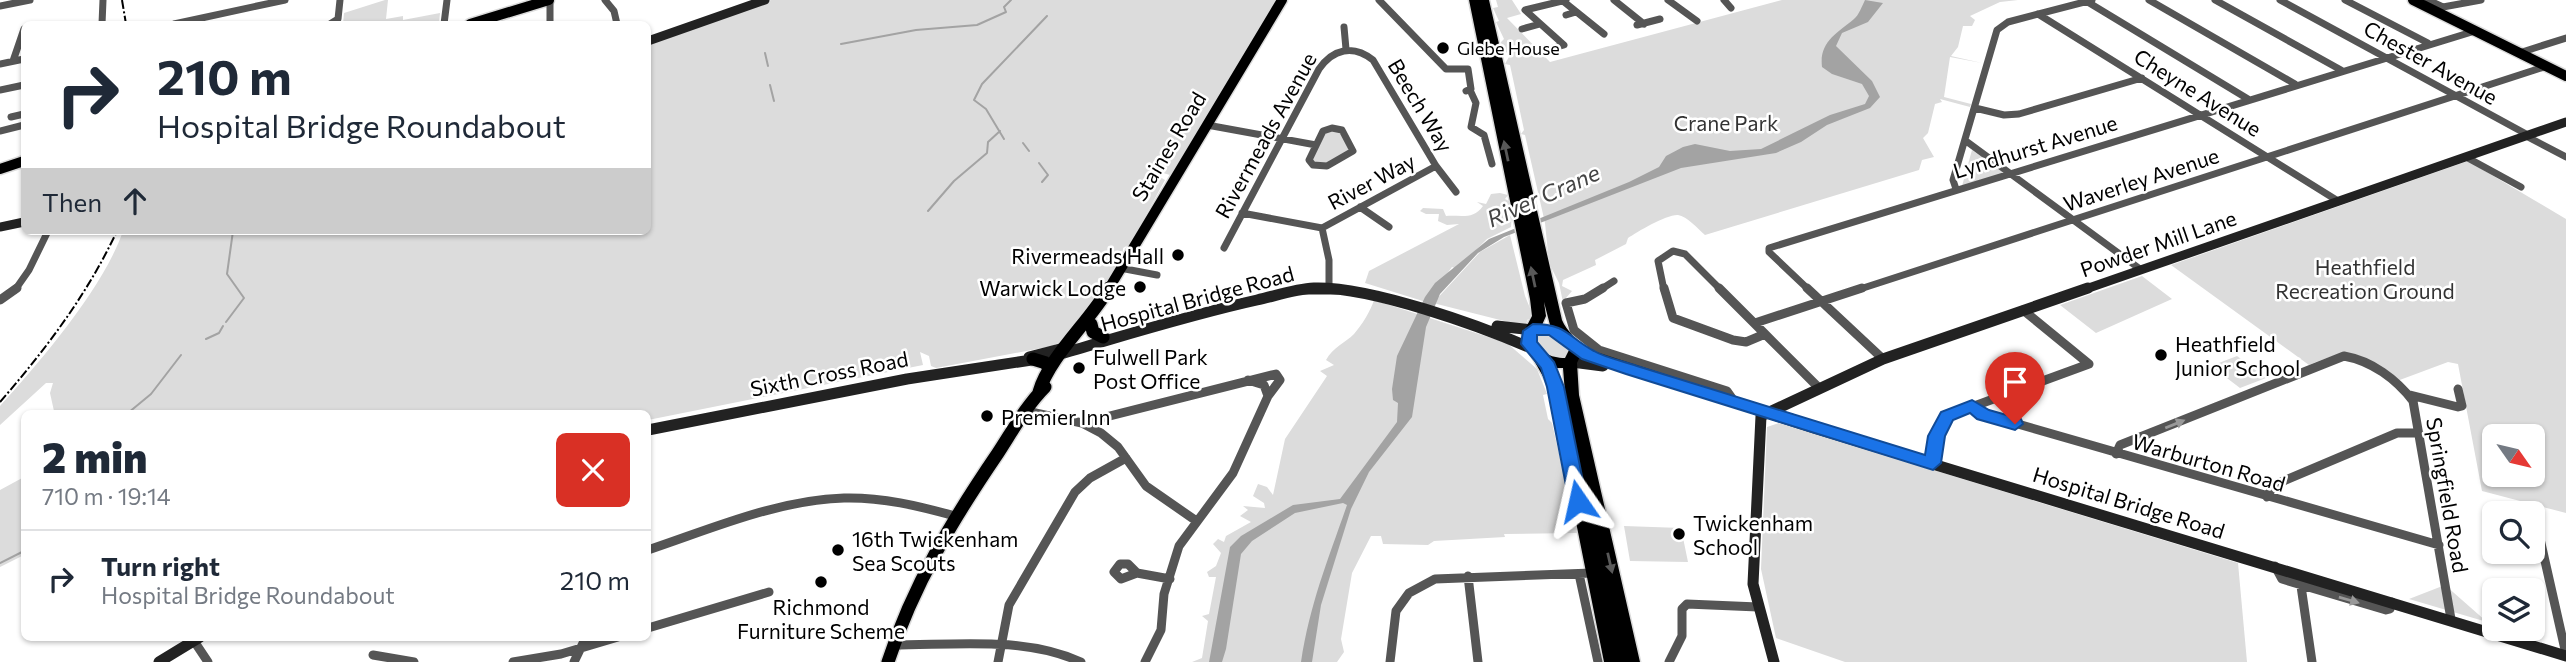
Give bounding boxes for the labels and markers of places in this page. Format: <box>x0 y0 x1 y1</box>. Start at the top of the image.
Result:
place label: Glebe House <box>1457 37 1560 59</box>
marker: Glebe House <box>1435 40 1451 56</box>
place label: Rivermeads Hall <box>1011 243 1164 268</box>
marker: Rivermeads Hall <box>1170 247 1186 263</box>
place label: Warwick Lodge <box>979 275 1126 300</box>
marker: Warwick Lodge <box>1132 279 1148 295</box>
place label: Heathfield Junior School <box>2175 331 2300 380</box>
place label: Fulwell Park Post Office <box>1093 344 1208 393</box>
marker: Heathfield Junior School <box>2153 347 2169 363</box>
pin <box>1985 352 2045 424</box>
marker: Fulwell Park Post Office <box>1071 360 1087 376</box>
place label: Premier Inn <box>1001 404 1110 429</box>
marker: Premier Inn <box>979 408 995 424</box>
place label: Twickenham School <box>1693 510 1813 559</box>
place label: 16th Twickenham Sea Scouts <box>852 526 1018 575</box>
marker: Twickenham School <box>1671 526 1687 542</box>
marker: 16th Twickenham Sea Scouts <box>830 542 846 558</box>
marker: Richmond Furniture Scheme <box>813 574 829 590</box>
place label: Richmond Furniture Scheme <box>737 594 905 643</box>

